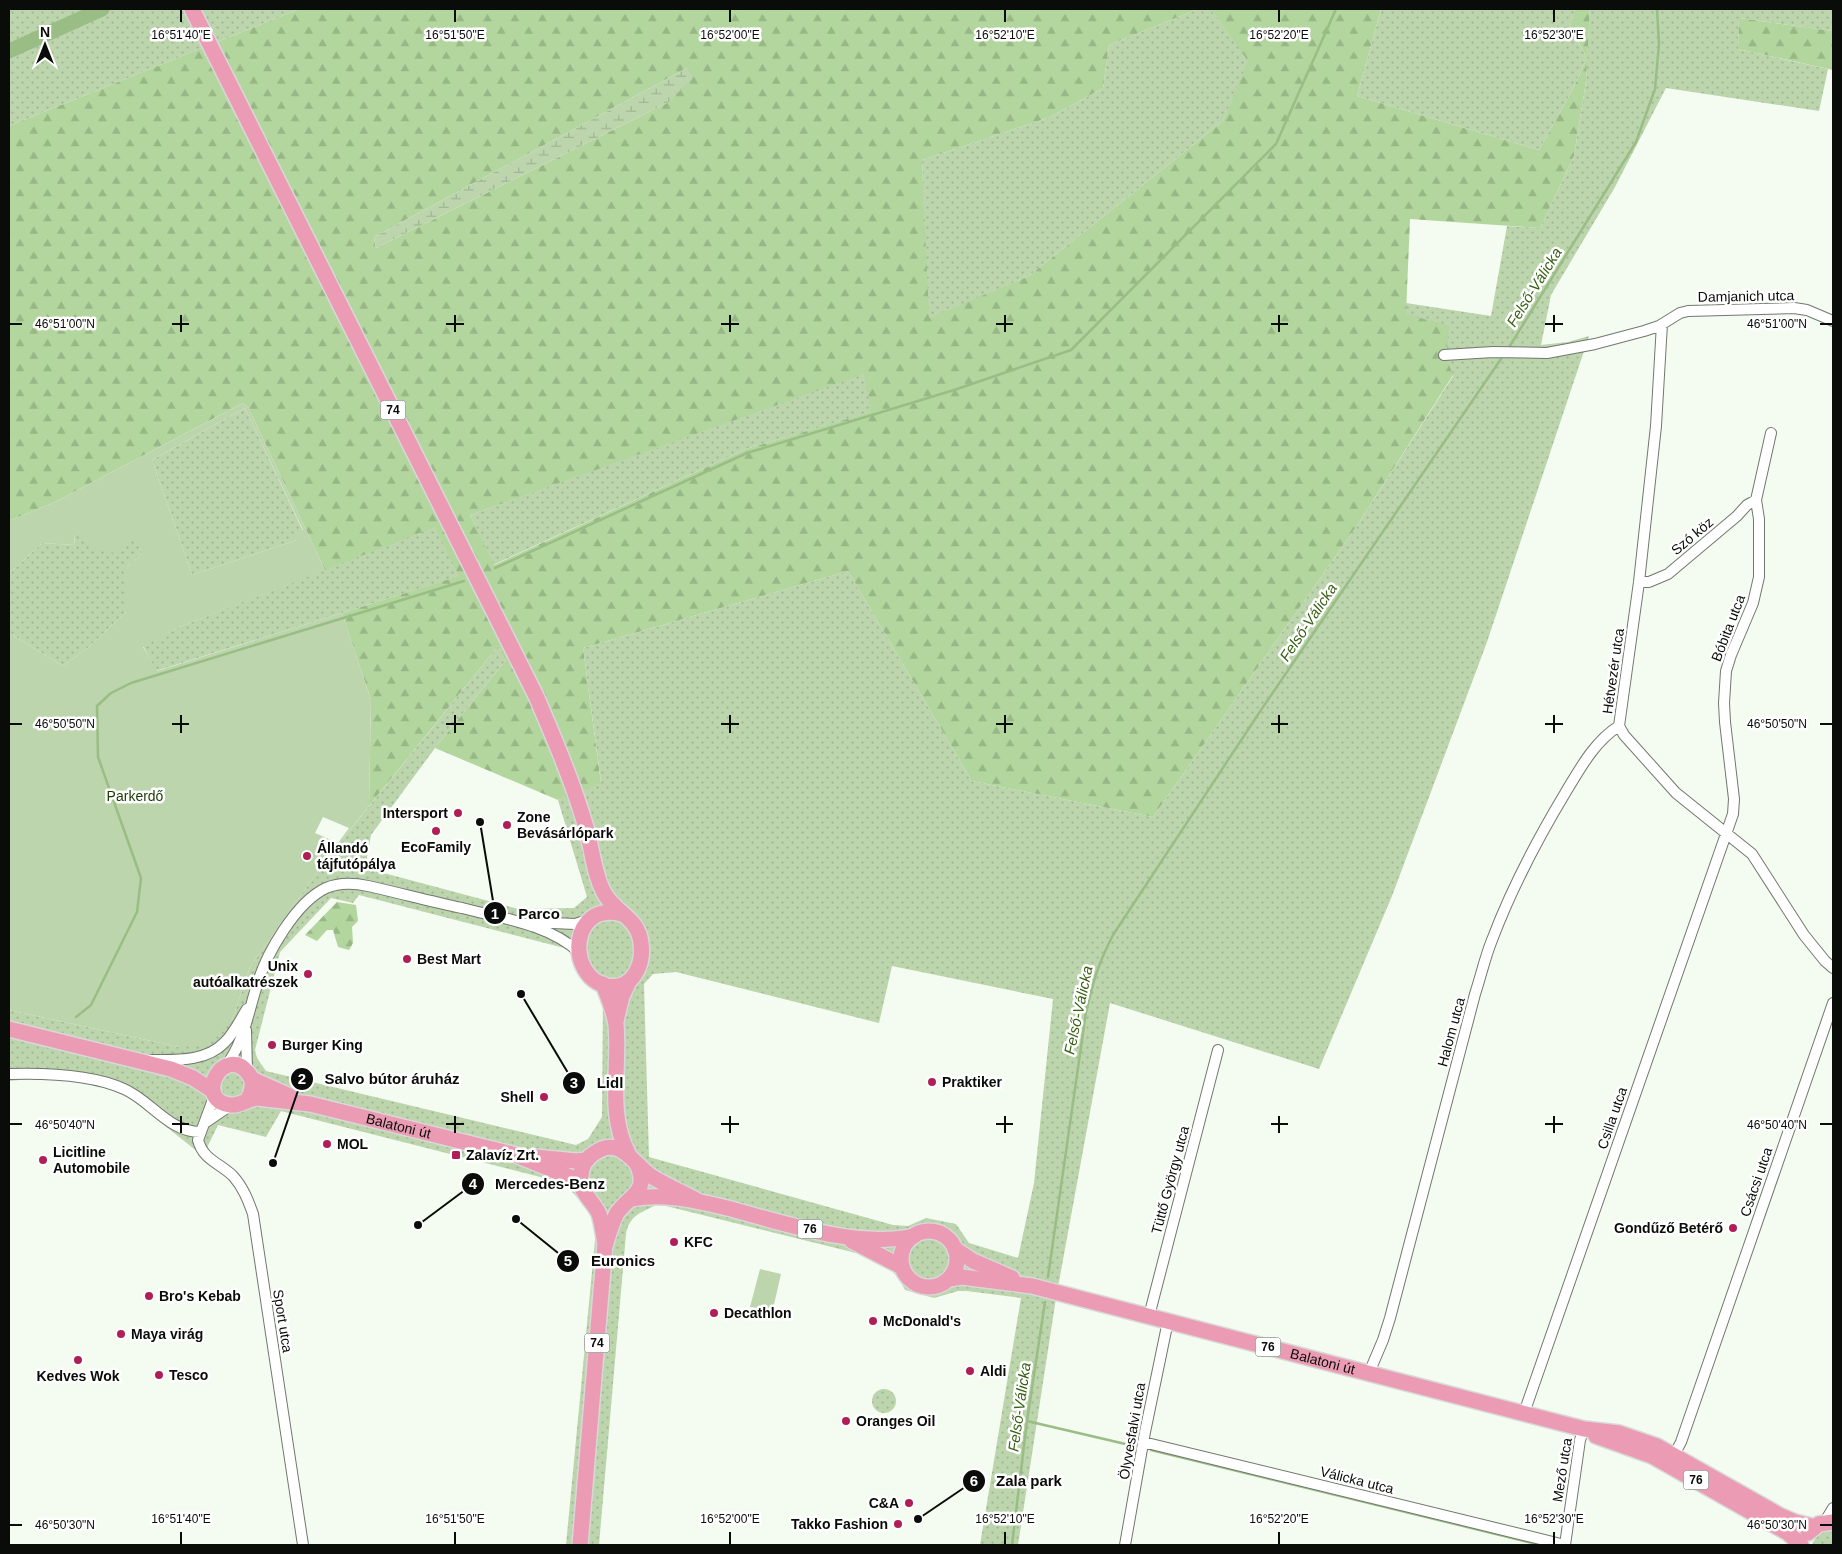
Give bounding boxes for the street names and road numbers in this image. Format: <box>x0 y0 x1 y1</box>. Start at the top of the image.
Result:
street label: Damjanich utca <box>1698 287 1795 305</box>
road number: 74 <box>380 400 406 420</box>
street label: Szó köz <box>1668 514 1716 558</box>
street label: Bóbita utca <box>1708 592 1748 664</box>
street label: Hétvezér utca <box>1599 627 1627 715</box>
street label: Halom utca <box>1434 996 1468 1068</box>
street label: Csilla utca <box>1594 1085 1630 1151</box>
street label: Balatoni út <box>364 1110 433 1142</box>
street label: Tüttő György utca <box>1148 1124 1192 1236</box>
street label: Csácsi utca <box>1737 1145 1775 1219</box>
road number: 76 <box>798 1220 822 1238</box>
street label: Sport utca <box>270 1288 296 1354</box>
road number: 74 <box>584 1334 610 1352</box>
road number: 76 <box>1256 1338 1280 1356</box>
street label: Balatoni út <box>1289 1345 1357 1377</box>
street label: Ölyvesfalvi utca <box>1115 1381 1148 1481</box>
street label: Mező utca <box>1549 1437 1575 1503</box>
street label: Válicka utca <box>1318 1463 1396 1497</box>
road number: 76 <box>1684 1470 1708 1490</box>

